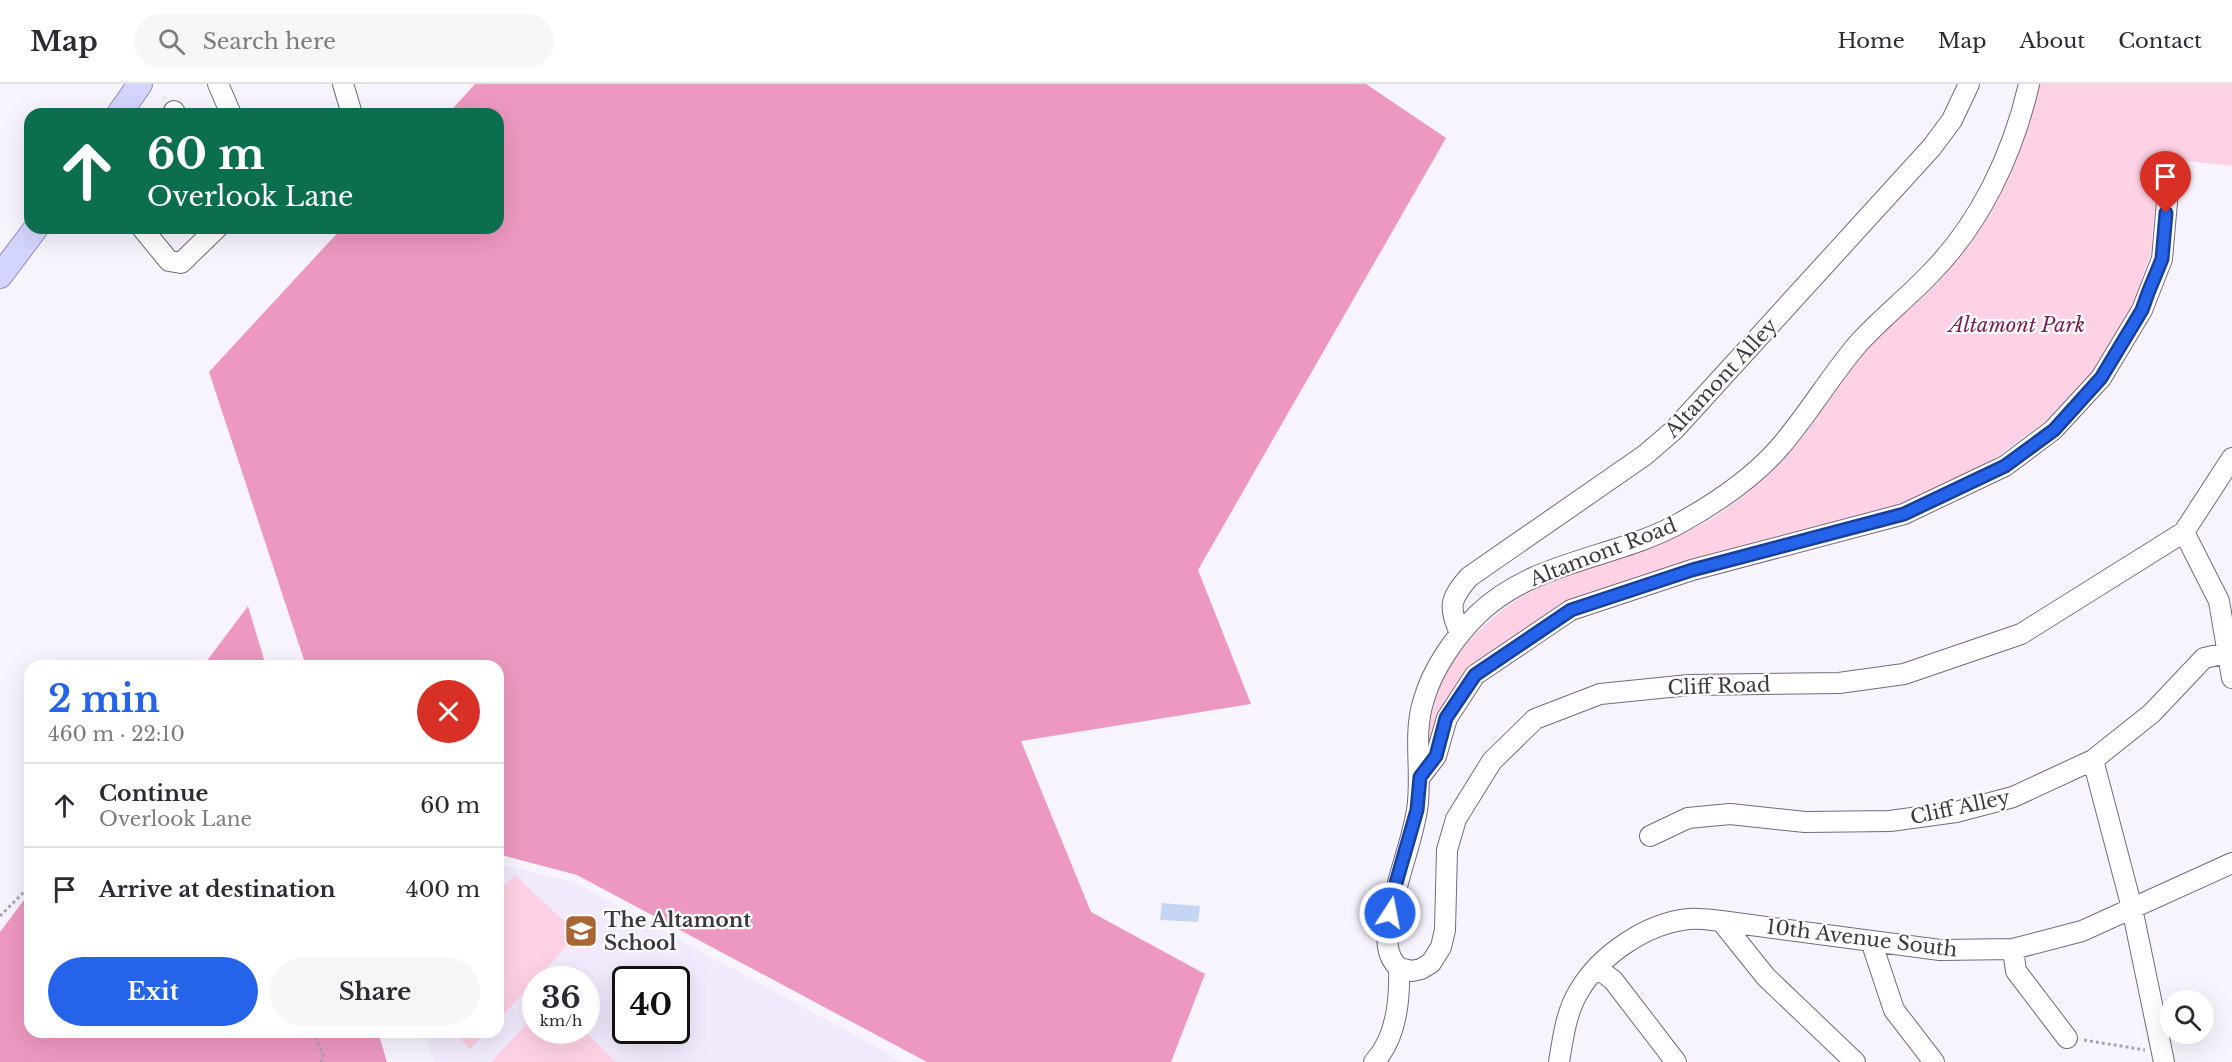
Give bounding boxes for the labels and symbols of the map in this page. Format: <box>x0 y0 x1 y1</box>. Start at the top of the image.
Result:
pin <box>2140 151 2191 213</box>
street label: Altamont Alley <box>1659 313 1782 443</box>
park label: Altamont Park <box>1946 313 2085 337</box>
street label: Altamont Road <box>1525 513 1680 591</box>
street label: Cliff Road <box>1667 672 1771 700</box>
street label: Cliff Alley <box>1908 785 2012 829</box>
position arrow <box>1358 881 1422 945</box>
place label: The Altamont School <box>604 908 751 955</box>
school or university icon: The Altamont School <box>563 913 599 949</box>
street label: 10th Avenue South <box>1765 914 1959 962</box>
speed limit sign: 40 <box>612 966 690 1044</box>

